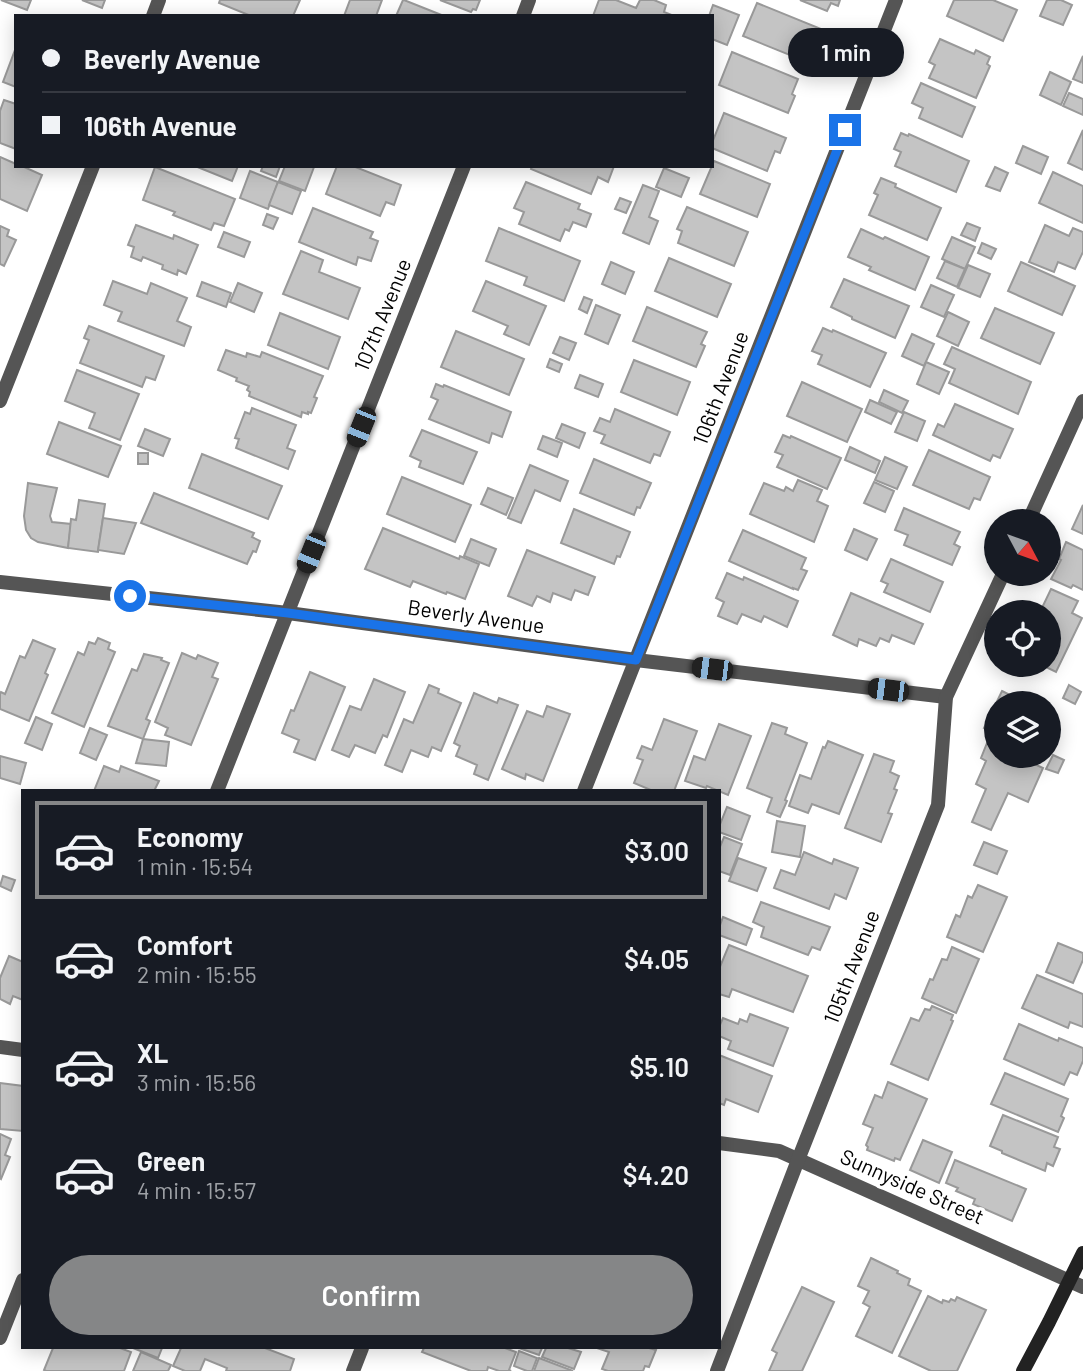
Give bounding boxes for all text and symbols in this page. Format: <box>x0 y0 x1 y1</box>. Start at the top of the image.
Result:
callout: 1 min <box>787 29 903 78</box>
text: 1 min <box>821 38 871 66</box>
text: Beverly Avenue <box>84 43 261 74</box>
text: 106th Avenue <box>84 110 237 141</box>
route end <box>829 114 861 146</box>
street label: 107th Avenue <box>348 255 415 374</box>
street label: 106th Avenue <box>686 327 753 448</box>
car <box>344 404 379 450</box>
north arrow <box>984 509 1060 586</box>
map controls <box>984 509 1061 768</box>
car <box>294 530 329 576</box>
route start <box>114 580 146 612</box>
street label: Beverly Avenue <box>406 594 546 637</box>
button: locate <box>984 600 1061 677</box>
car <box>690 656 735 682</box>
car <box>866 677 911 703</box>
button: layers <box>984 691 1061 768</box>
icon: car <box>53 819 116 882</box>
text: Economy <box>137 821 243 852</box>
text: $3.00 <box>625 835 689 866</box>
text: 1 min · 15:54 <box>137 852 253 880</box>
street label: 105th Avenue <box>817 906 884 1027</box>
icon: car <box>53 927 116 990</box>
text: Comfort <box>137 929 233 960</box>
text: $4.05 <box>624 943 689 974</box>
text: 2 min · 15:55 <box>137 960 257 988</box>
icon: car <box>53 1035 116 1098</box>
text: XL <box>137 1037 168 1068</box>
text: $5.10 <box>629 1051 689 1082</box>
text: 3 min · 15:56 <box>137 1068 256 1096</box>
icon: car <box>53 1143 116 1206</box>
street label: Sunnyside Street <box>837 1143 988 1229</box>
text: Green <box>137 1145 205 1176</box>
text: $4.20 <box>623 1159 689 1190</box>
text: 4 min · 15:57 <box>137 1176 256 1204</box>
button: Confirm <box>49 1255 693 1335</box>

